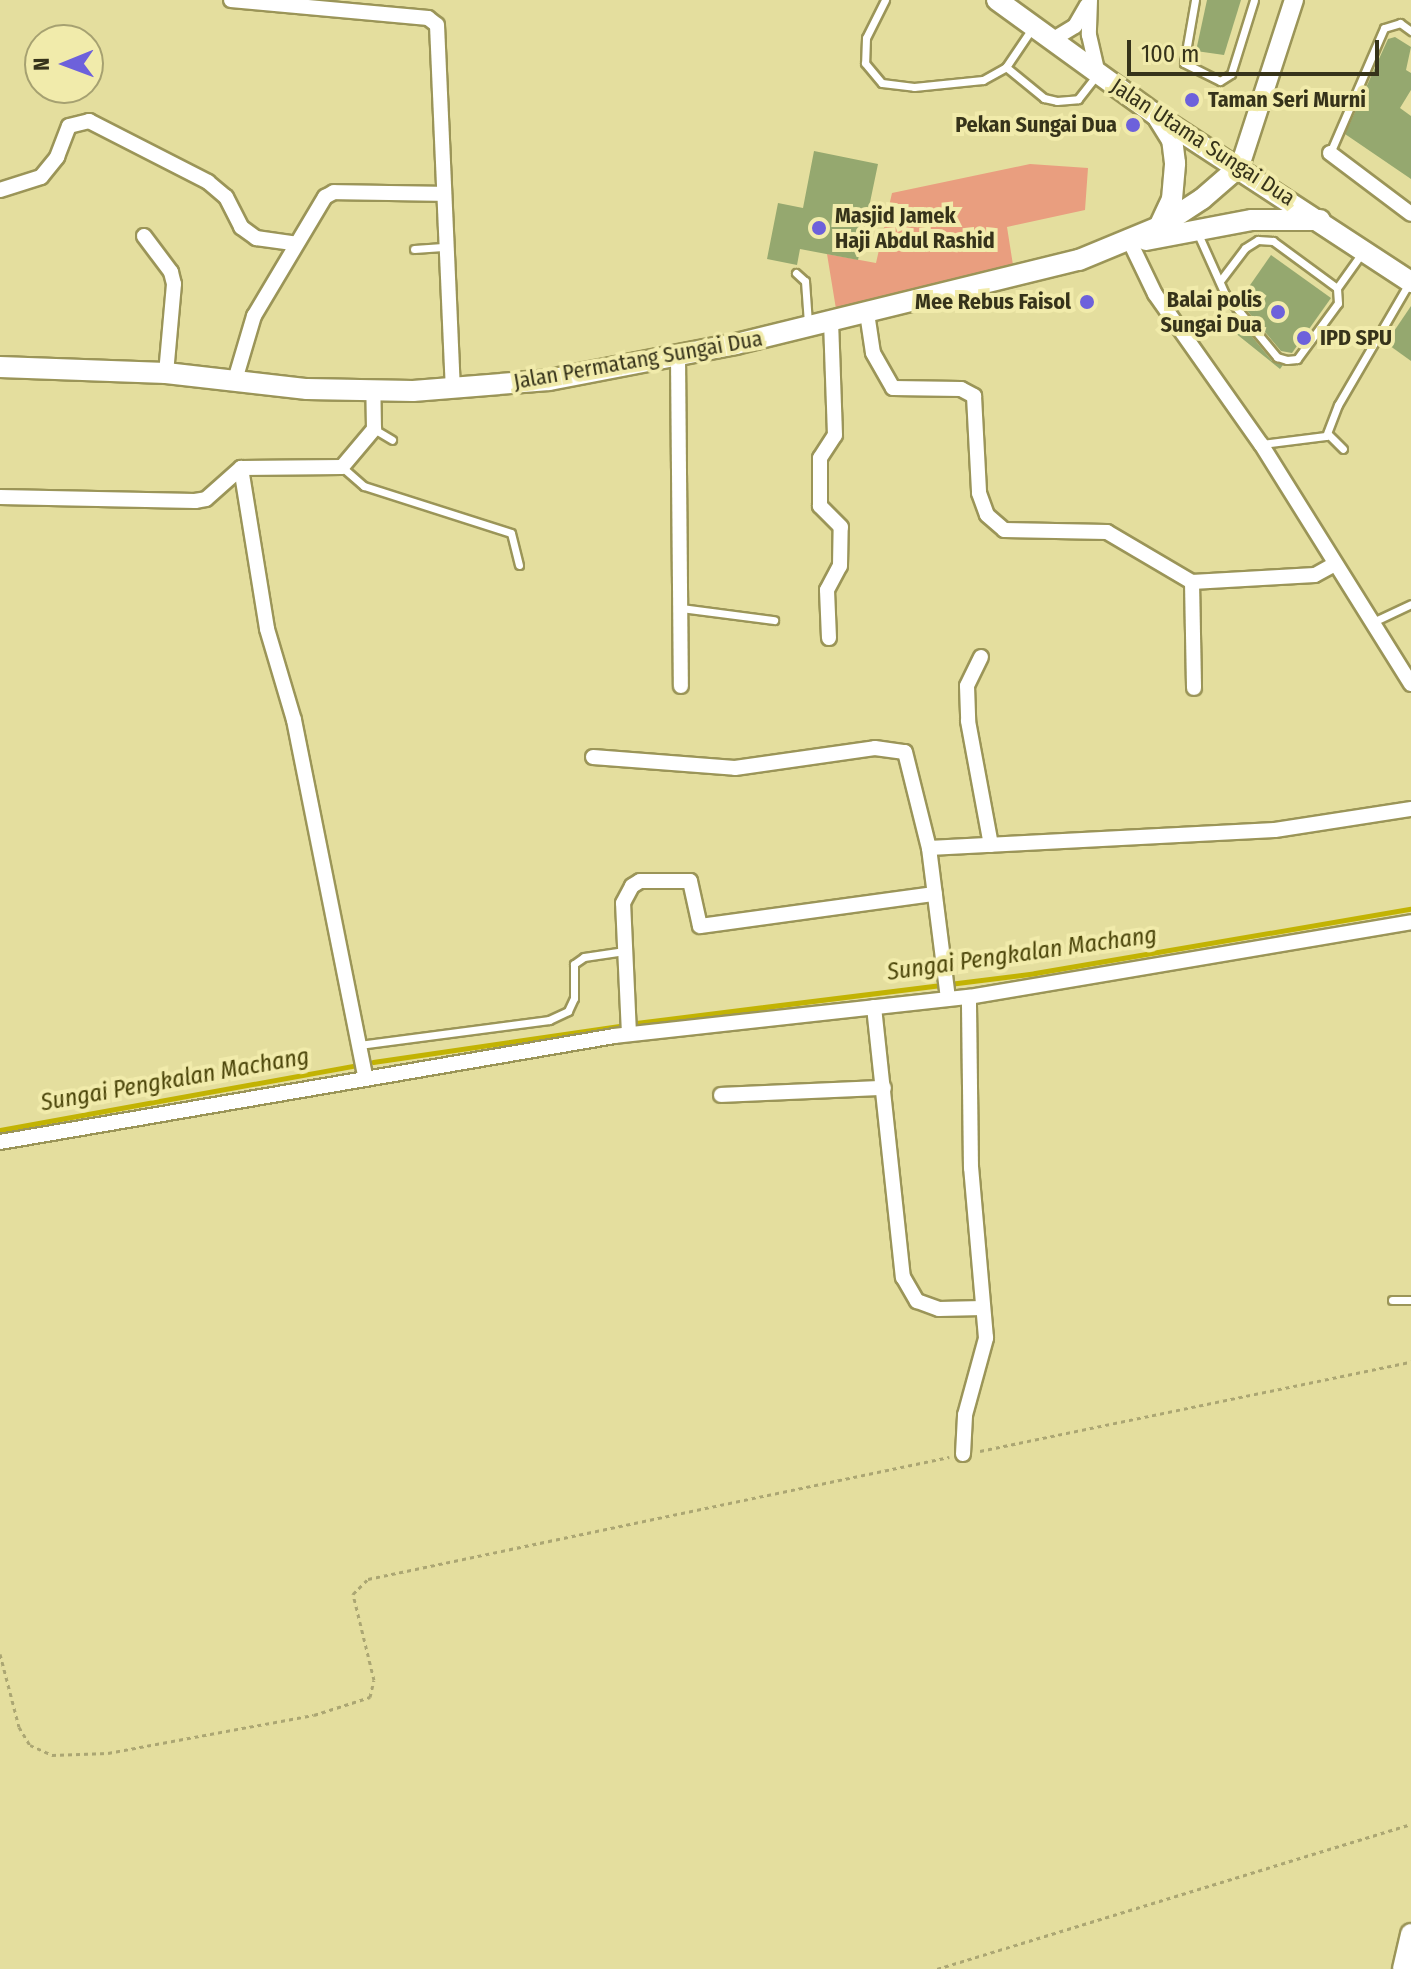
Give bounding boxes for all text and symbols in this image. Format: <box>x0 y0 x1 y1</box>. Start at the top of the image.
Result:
north arrow <box>24 24 104 104</box>
scale bar <box>1131 24 1383 74</box>
text: 100 m <box>1141 40 1199 68</box>
text: N <box>28 58 55 71</box>
street label: Jalan Utama Sungai Dua <box>1106 73 1300 211</box>
place label: Taman Seri Murni <box>1208 87 1366 113</box>
marker: Taman Seri Murni <box>1183 91 1201 109</box>
place label: Pekan Sungai Dua <box>955 112 1117 138</box>
marker: Pekan Sungai Dua <box>1124 116 1142 134</box>
place label: Masjid Jamek Haji Abdul Rashid <box>835 202 995 254</box>
marker: Masjid Jamek Haji Abdul Rashid <box>810 219 828 237</box>
place label: Balai polis Sungai Dua <box>1161 286 1262 338</box>
place label: Mee Rebus Faisol <box>915 289 1071 315</box>
marker: Mee Rebus Faisol <box>1078 293 1096 311</box>
marker: Balai polis Sungai Dua <box>1269 303 1287 321</box>
street label: Jalan Permatang Sungai Dua <box>511 325 765 395</box>
place label: IPD SPU <box>1320 325 1392 351</box>
marker: IPD SPU <box>1295 329 1313 347</box>
water label: Sungai Pengkalan Machang <box>885 921 1159 987</box>
water label: Sungai Pengkalan Machang <box>39 1042 311 1118</box>

